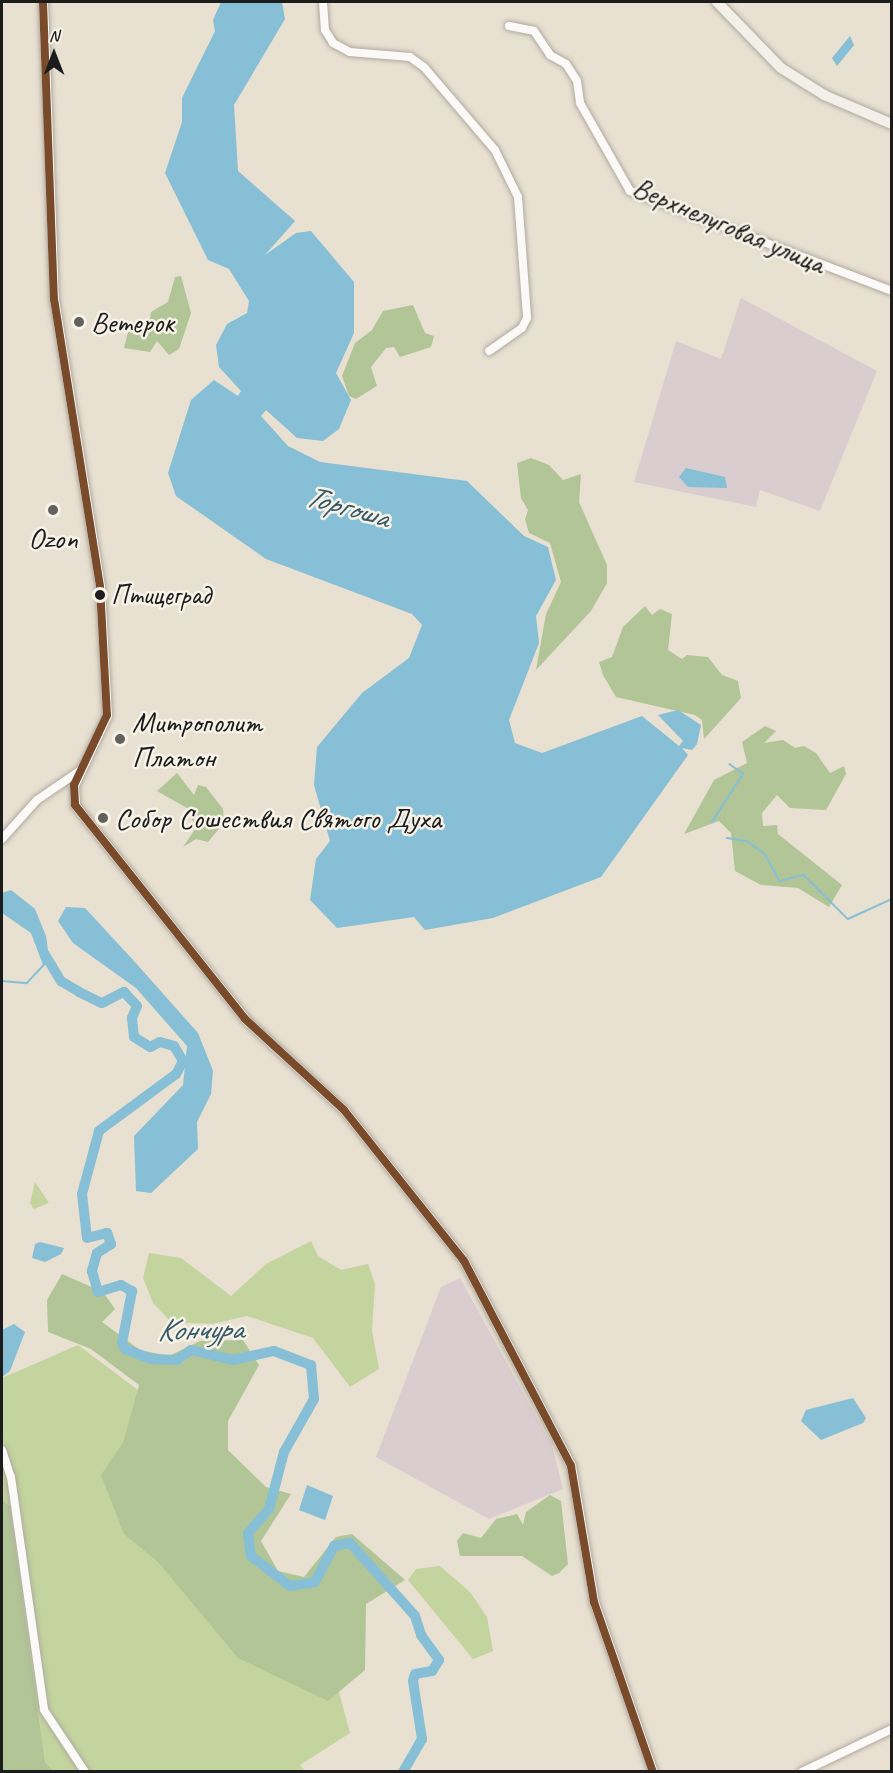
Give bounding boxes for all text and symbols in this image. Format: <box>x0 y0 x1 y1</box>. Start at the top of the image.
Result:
north arrow <box>24 24 84 84</box>
text: N <box>49 26 59 46</box>
street label: Верхнелуговая улица <box>628 168 830 282</box>
place label: Ветерок <box>91 304 174 340</box>
marker: Ветерок <box>72 315 86 329</box>
water label: Торгоша <box>301 477 393 537</box>
marker: Ozon <box>46 503 60 517</box>
place label: Ozon <box>28 520 78 556</box>
place label: Птицеград <box>111 578 211 612</box>
marker: Птицеград <box>94 589 106 601</box>
place label: Митрополит Платон <box>132 704 262 774</box>
marker: Митрополит Платон <box>113 732 127 746</box>
place label: Собор Сошествия Святого Духа <box>115 800 437 836</box>
marker: Собор Сошествия Святого Духа <box>96 811 110 825</box>
water label: Кончура <box>157 1310 243 1350</box>

